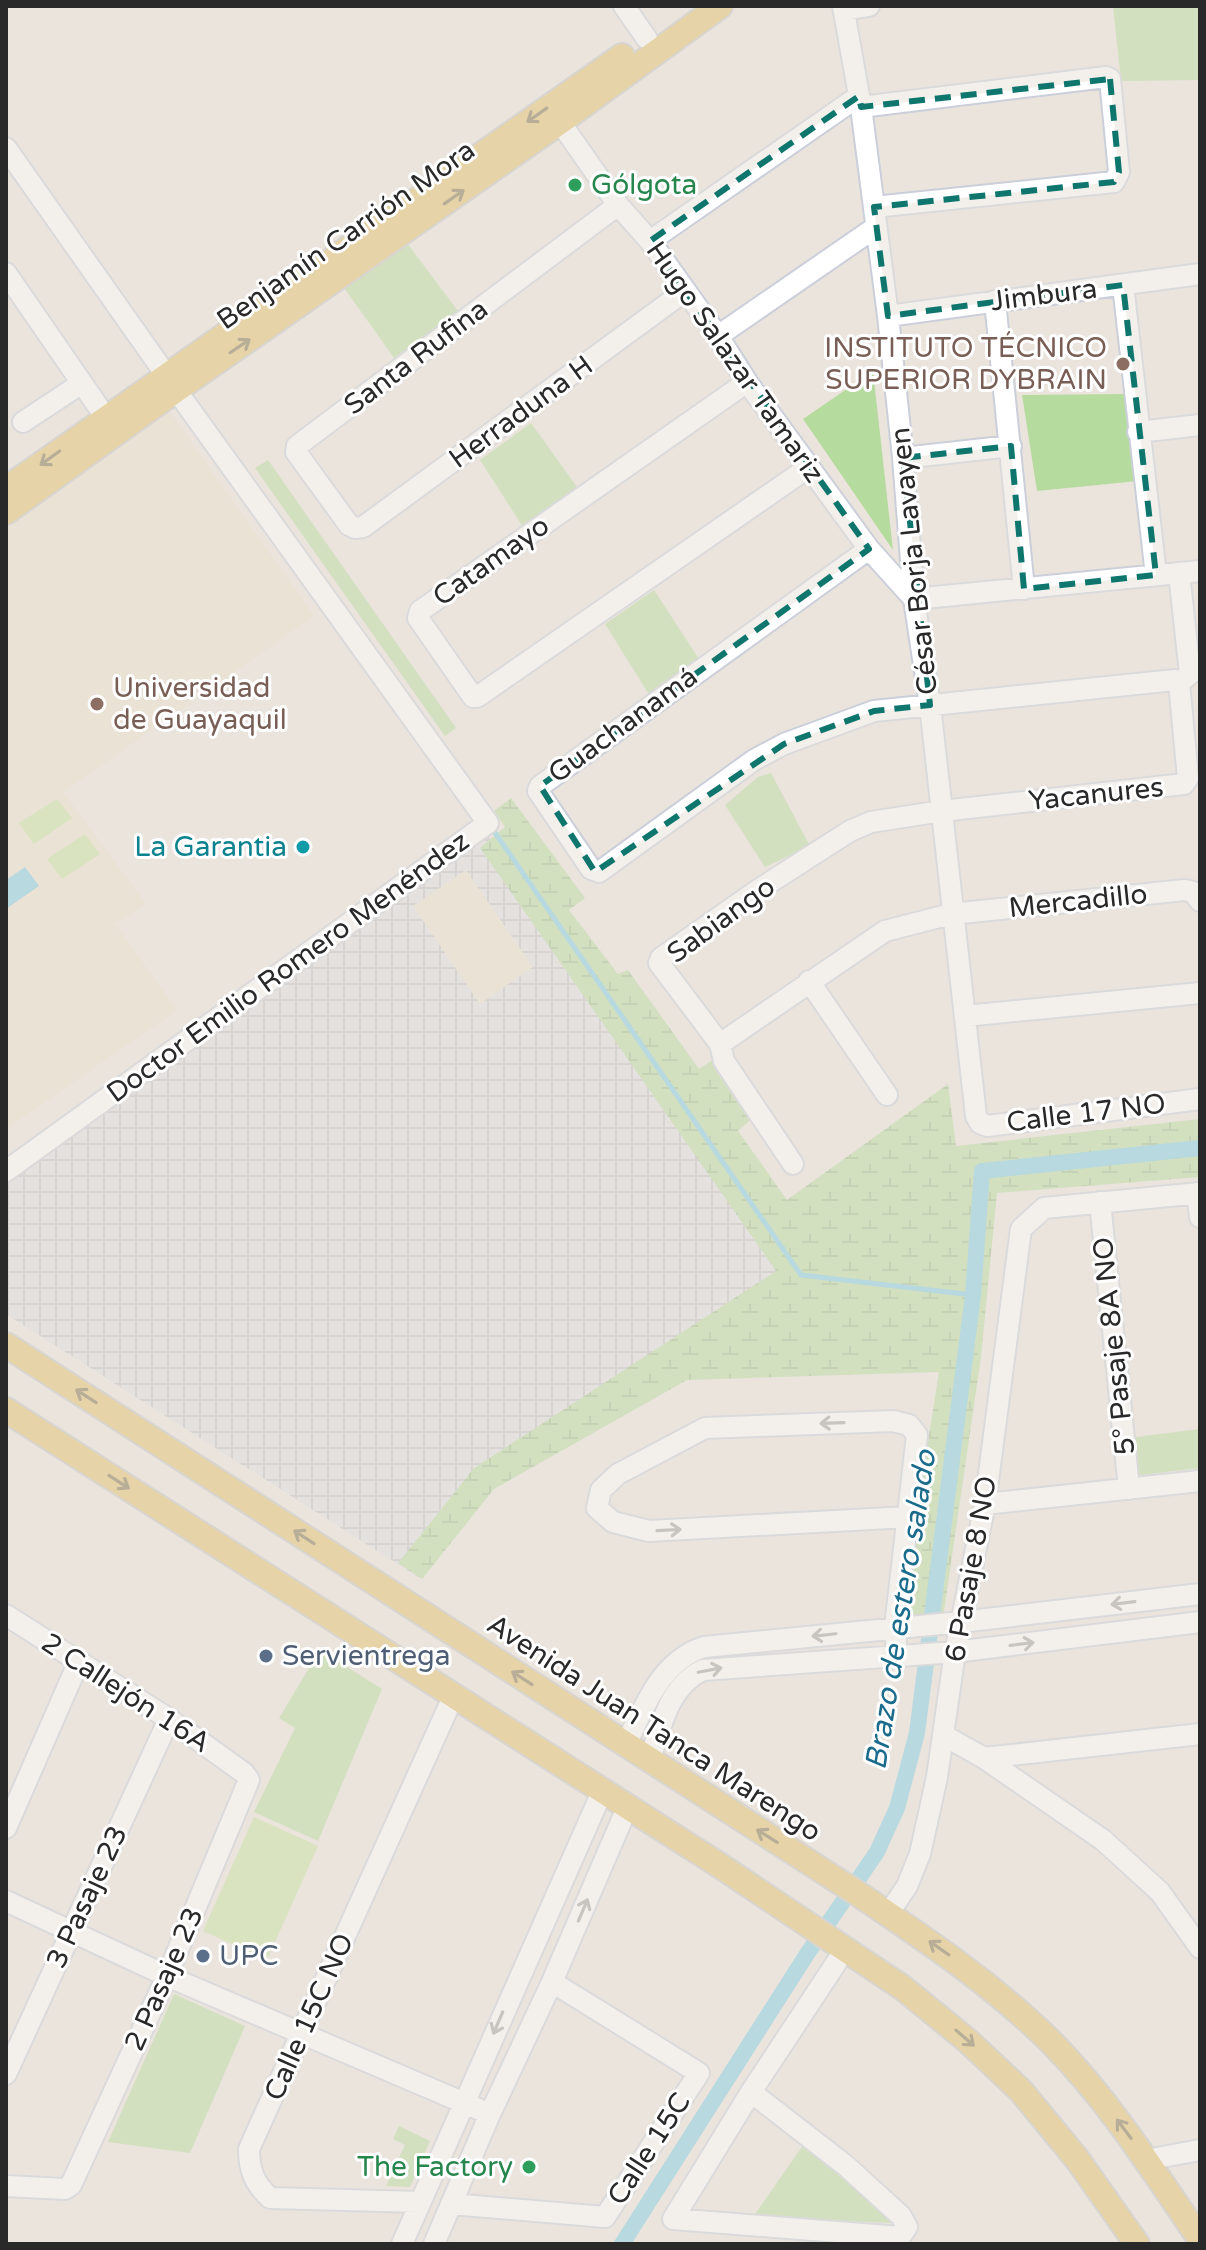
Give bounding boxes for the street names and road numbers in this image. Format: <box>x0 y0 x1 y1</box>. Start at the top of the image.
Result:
street label: Benjamín Carrión Mora <box>210 133 482 337</box>
street label: Hugo Salazar Tamariz <box>639 235 831 489</box>
street label: Jimbura <box>989 272 1099 318</box>
street label: Santa Rufina <box>337 292 495 422</box>
street label: Herraduna H <box>442 348 600 476</box>
street label: César Borja Lavayen <box>883 426 945 696</box>
street label: Catamayo <box>426 509 556 613</box>
street label: Guachanamá <box>542 660 704 790</box>
street label: Yacanures <box>1027 770 1165 818</box>
street label: Doctor Emilio Romero Menéndez <box>100 824 476 1110</box>
street label: Sabiango <box>660 869 782 971</box>
street label: Mercadillo <box>1007 877 1149 925</box>
street label: Calle 17 NO <box>1005 1086 1167 1140</box>
street label: 5° Pasaje 8A NO <box>1086 1235 1142 1457</box>
street label: 6 Pasaje 8 NO <box>938 1473 1004 1665</box>
street label: Avenida Juan Tanca Marengo <box>481 1607 827 1849</box>
street label: 2 Callejón 16A <box>35 1626 217 1760</box>
street label: 3 Pasaje 23 <box>39 1820 135 1974</box>
street label: 2 Pasaje 23 <box>117 1902 211 2056</box>
street label: Calle 15C NO <box>257 1928 361 2106</box>
street label: Calle 15C <box>600 2087 698 2211</box>

